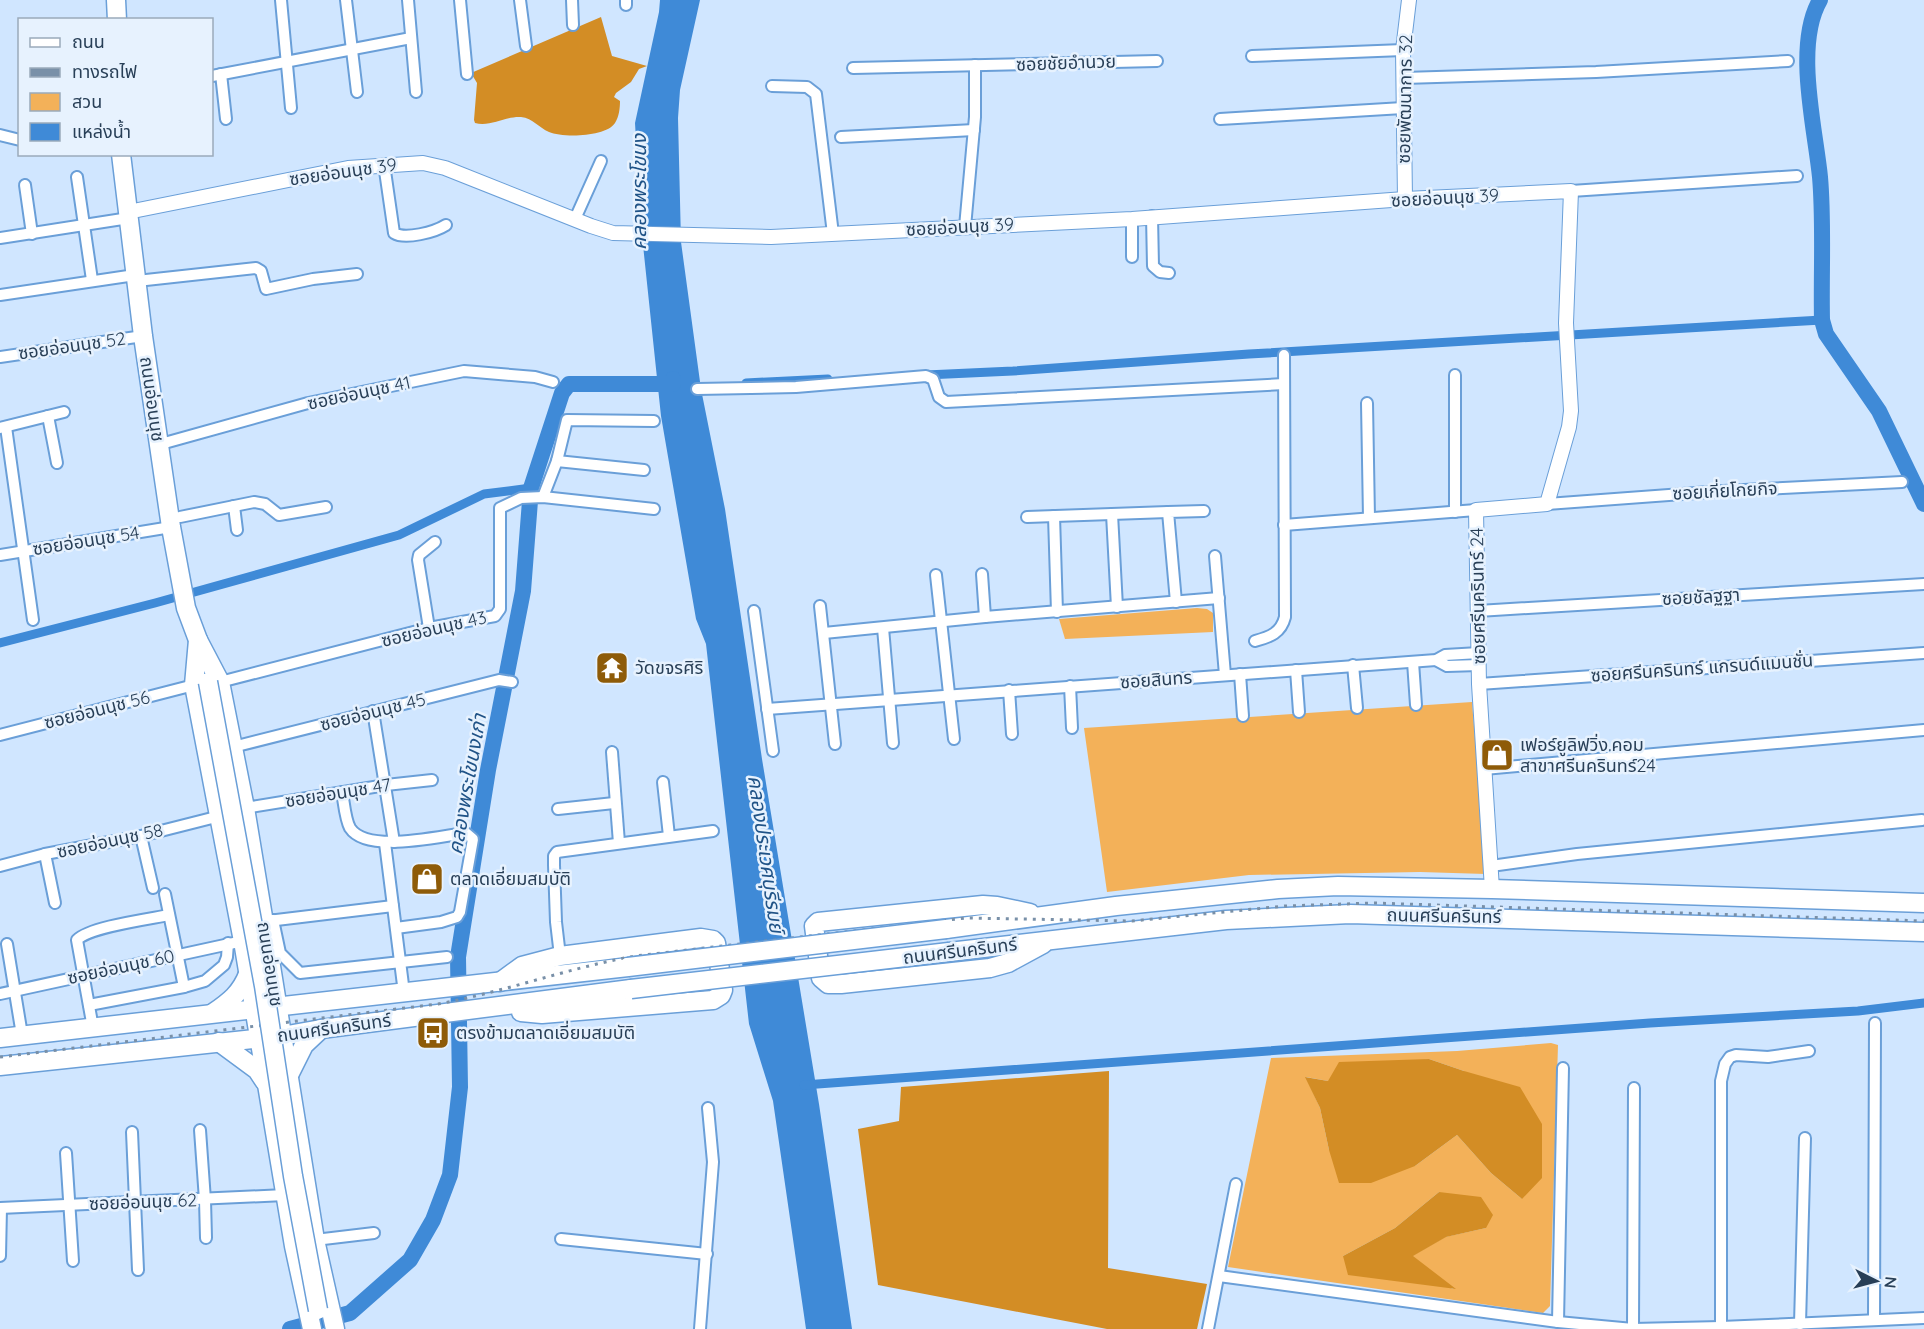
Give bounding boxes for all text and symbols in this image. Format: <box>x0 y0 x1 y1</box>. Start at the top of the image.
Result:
legend <box>18 18 213 156</box>
text: ถนน <box>72 30 105 53</box>
street label: ซอยพัฒนาการ 32 <box>1392 34 1417 164</box>
street label: ซอยชัยอำนวย <box>1016 49 1116 76</box>
text: ทางรถไฟ <box>72 60 137 83</box>
text: สวน <box>72 90 102 113</box>
text: แหล่งน้ำ <box>72 119 131 143</box>
water label: คลองพระโขนง <box>626 133 651 250</box>
street label: ซอยอ่อนนุช 39 <box>288 153 398 190</box>
street label: ซอยอ่อนนุช 39 <box>1390 183 1500 212</box>
street label: ซอยอ่อนนุช 39 <box>905 212 1015 241</box>
street label: ซอยอ่อนนุช 52 <box>17 327 127 364</box>
street label: ถนนอ่อนนุช <box>135 355 170 443</box>
street label: ซอยอ่อนนุช 41 <box>305 370 412 415</box>
street label: ซอยเกี่ยโกยกิจ <box>1672 475 1778 505</box>
street label: ซอยอ่อนนุช 54 <box>31 521 141 560</box>
street label: ซอยศรีนครินทร์ 24 <box>1465 527 1490 665</box>
street label: ซอยชัลฐฐา <box>1661 583 1741 610</box>
street label: ซอยอ่อนนุช 43 <box>379 605 489 652</box>
street label: ซอยศรีนครินทร์ แกรนด์แมนชั่น <box>1590 648 1814 687</box>
temple icon: วัดขจรศิริ <box>594 650 630 686</box>
place label: วัดขจรศิริ <box>635 656 703 679</box>
street label: ซอยสินทร <box>1119 665 1193 693</box>
street label: ซอยอ่อนนุช 56 <box>42 685 152 734</box>
street label: ซอยอ่อนนุช 45 <box>318 687 428 736</box>
water label: คลองพระโขนงเก่า <box>442 711 491 856</box>
place label: เฟอร์ยูลิฟวิ่ง.คอม สาขาศรีนครินทร์24 <box>1520 733 1656 777</box>
shop icon: เฟอร์ยูลิฟวิ่ง.คอม สาขาศรีนครินทร์24 <box>1479 737 1515 773</box>
street label: ซอยอ่อนนุช 47 <box>283 773 392 812</box>
water label: คลองประเวศบุรีรมย์ <box>742 774 790 938</box>
street label: ซอยอ่อนนุช 58 <box>55 818 165 863</box>
shop icon: ตลาดเอี่ยมสมบัติ <box>409 861 445 897</box>
place label: ตลาดเอี่ยมสมบัติ <box>450 866 571 890</box>
street label: ถนนศรีนครินทร์ <box>1386 903 1502 928</box>
street label: ถนนอ่อนนุช <box>252 920 289 1008</box>
street label: ถนนศรีนครินทร์ <box>902 932 1019 969</box>
street label: ซอยอ่อนนุช 60 <box>65 944 177 989</box>
street label: ถนนศรีนครินทร์ <box>276 1008 393 1047</box>
bus stop icon: ตรงข้ามตลาดเอี่ยมสมบัติ <box>415 1015 451 1051</box>
place label: ตรงข้ามตลาดเอี่ยมสมบัติ <box>456 1020 635 1044</box>
street label: ซอยอ่อนนุช 62 <box>88 1188 197 1215</box>
north arrow <box>1846 1251 1906 1311</box>
text: N <box>1880 1276 1901 1289</box>

